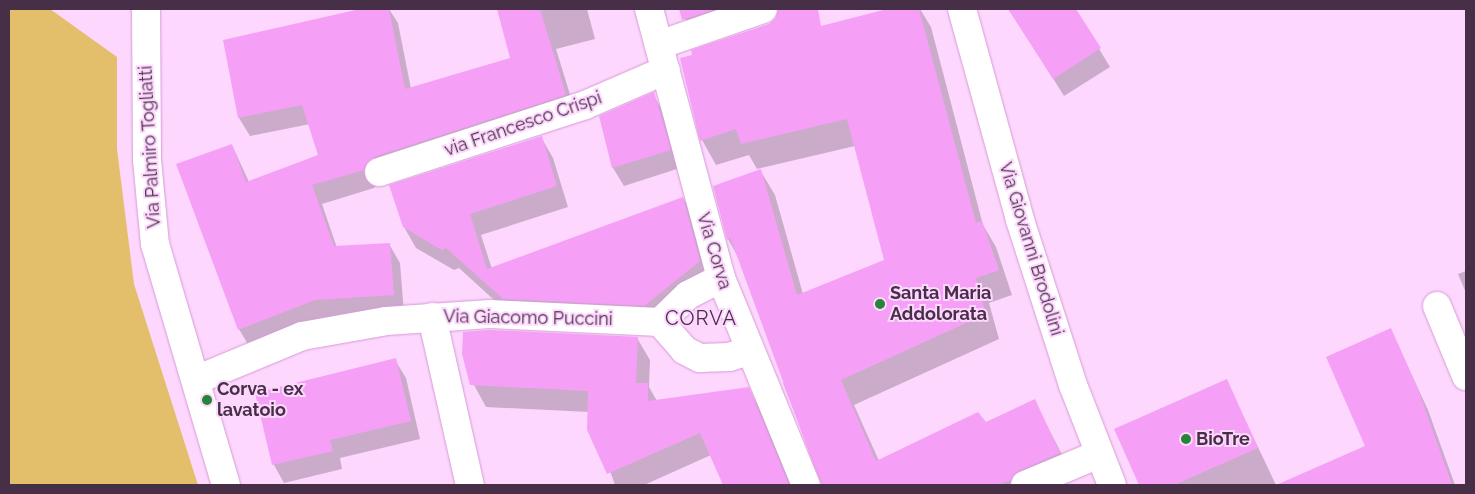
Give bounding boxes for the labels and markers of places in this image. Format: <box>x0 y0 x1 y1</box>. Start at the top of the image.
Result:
place label: Santa Maria Addolorata <box>890 283 991 326</box>
marker: Santa Maria Addolorata <box>874 298 886 310</box>
place label: Corva - ex lavatoio <box>217 379 303 422</box>
marker: Corva - ex lavatoio <box>201 394 213 406</box>
place label: BioTre <box>1196 428 1250 450</box>
marker: BioTre <box>1180 433 1192 445</box>

